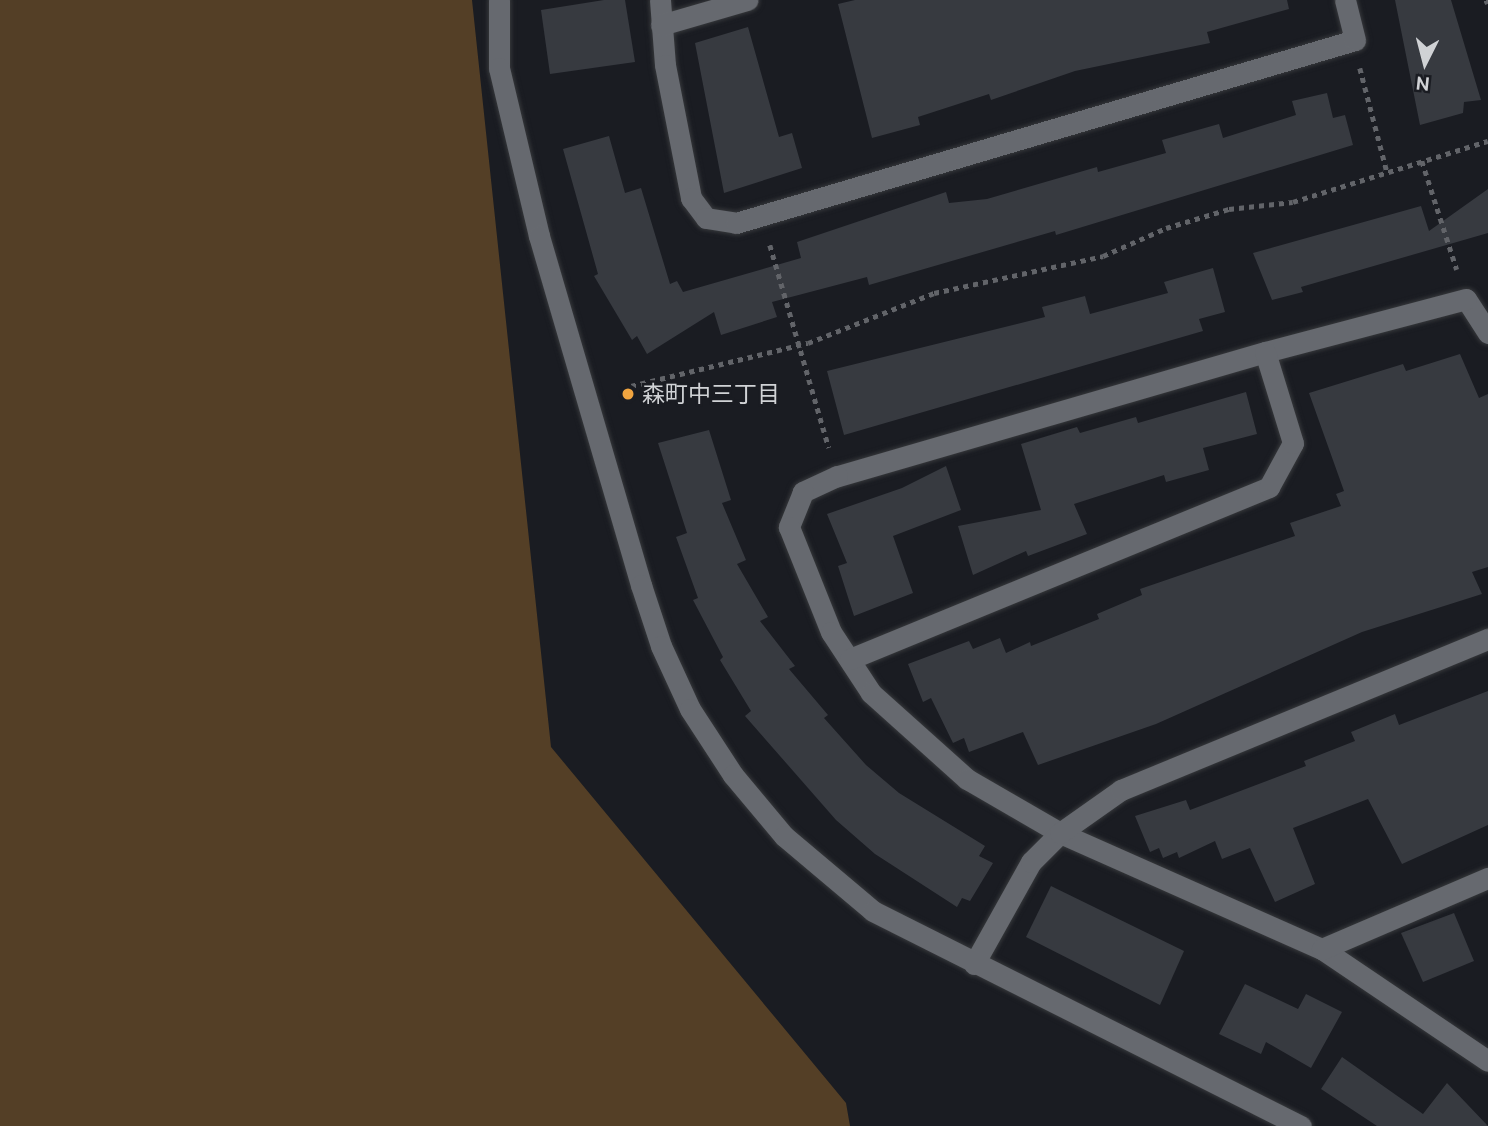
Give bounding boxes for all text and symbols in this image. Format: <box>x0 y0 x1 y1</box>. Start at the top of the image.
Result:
north arrow <box>1390 28 1460 98</box>
text: N <box>1415 72 1431 96</box>
place label: 森町中三丁目 <box>642 380 780 408</box>
marker: 森町中三丁目 <box>620 386 636 402</box>

